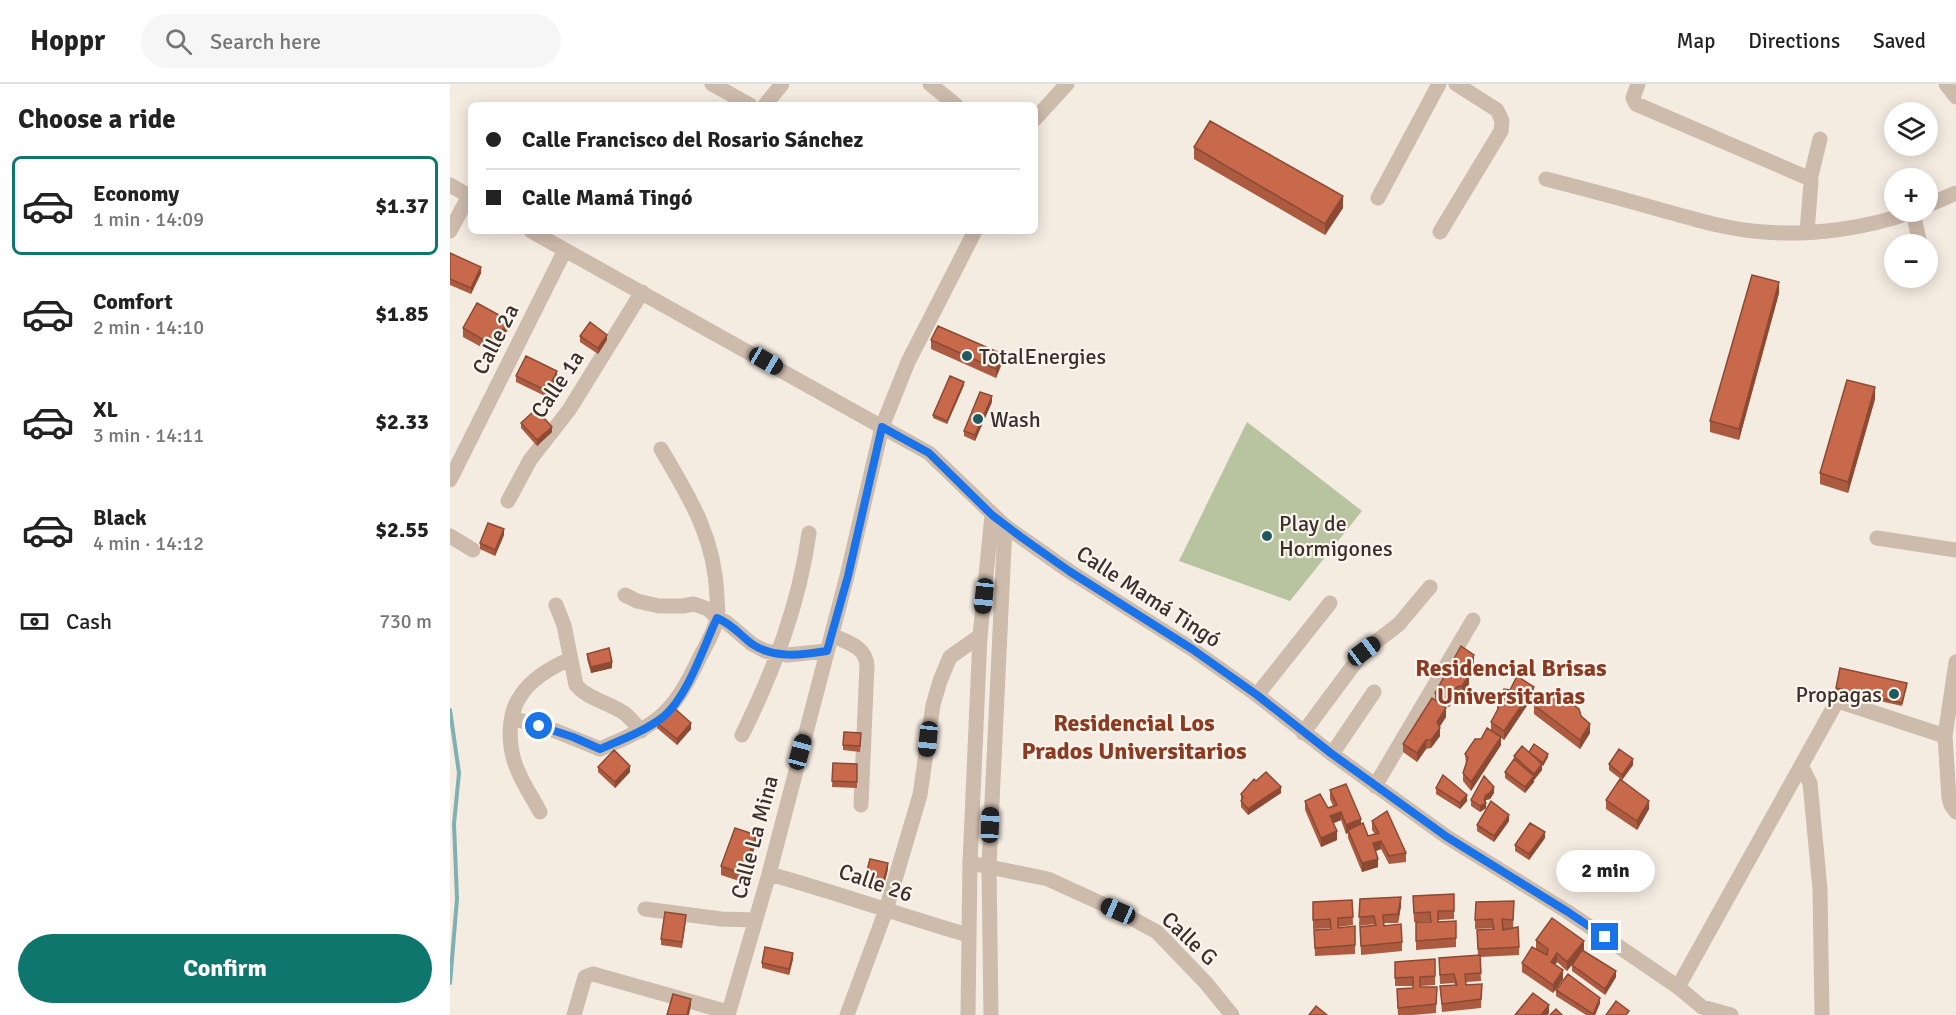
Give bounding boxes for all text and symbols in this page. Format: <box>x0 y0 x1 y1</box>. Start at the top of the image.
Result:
search box <box>141 14 561 68</box>
text: Hoppr <box>30 24 105 58</box>
icon: search <box>162 25 195 58</box>
text: Search here <box>210 28 321 55</box>
text: Map <box>1677 28 1715 54</box>
text: Directions <box>1748 28 1840 54</box>
text: Saved <box>1873 28 1926 54</box>
map controls <box>1884 102 1938 288</box>
button: layers <box>1884 102 1938 156</box>
text: Choose a ride <box>18 103 176 136</box>
text: Calle Francisco del Rosario Sánchez <box>522 126 863 153</box>
button: + <box>1884 168 1938 222</box>
icon: car <box>21 179 75 233</box>
text: Economy <box>93 180 179 207</box>
text: Calle Mamá Tingó <box>522 184 692 211</box>
text: $1.37 <box>375 192 429 219</box>
text: 1 min · 14:09 <box>93 207 204 232</box>
button: − <box>1884 234 1938 288</box>
icon: car <box>21 287 75 341</box>
text: Comfort <box>93 288 173 315</box>
street label: Calle 2a <box>466 299 525 379</box>
text: $1.85 <box>375 300 429 327</box>
text: 2 min · 14:10 <box>93 315 204 340</box>
place label: TotalEnergies <box>979 343 1106 370</box>
car <box>746 344 786 378</box>
street label: Calle 1a <box>525 345 590 423</box>
marker: TotalEnergies <box>960 349 974 363</box>
icon: car <box>21 395 75 449</box>
text: XL <box>93 396 118 423</box>
place label: Wash <box>990 406 1041 433</box>
text: $2.33 <box>375 408 429 435</box>
marker: Wash <box>971 412 985 426</box>
text: 3 min · 14:11 <box>93 423 204 448</box>
icon: car <box>21 503 75 557</box>
text: Black <box>93 504 147 531</box>
place label: Play de Hormigones <box>1279 510 1393 562</box>
text: $2.55 <box>375 516 429 543</box>
marker: Play de Hormigones <box>1260 529 1274 543</box>
text: 4 min · 14:12 <box>93 531 204 556</box>
street label: Calle Mamá Tingó <box>1071 540 1226 653</box>
car <box>973 577 995 615</box>
icon: cash <box>18 605 51 638</box>
text: Cash <box>66 608 112 635</box>
text: 730 m <box>379 609 432 634</box>
car <box>1344 633 1384 669</box>
district label: Residencial Brisas Universitarias <box>1415 653 1607 711</box>
place label: Propagas <box>1796 681 1882 708</box>
marker: Propagas <box>1887 687 1901 701</box>
district label: Residencial Los Prados Universitarios <box>1021 708 1247 766</box>
route start <box>525 712 552 739</box>
car <box>917 720 939 758</box>
car <box>787 732 813 772</box>
street label: Calle La Mina <box>725 772 784 902</box>
car <box>980 807 1000 843</box>
callout: 2 min <box>1556 850 1654 892</box>
street label: Calle 26 <box>835 857 916 908</box>
text: 2 min <box>1581 858 1630 883</box>
car <box>1098 895 1138 927</box>
street label: Calle G <box>1156 906 1223 971</box>
route end <box>1591 923 1618 950</box>
button: Confirm <box>18 934 432 1003</box>

